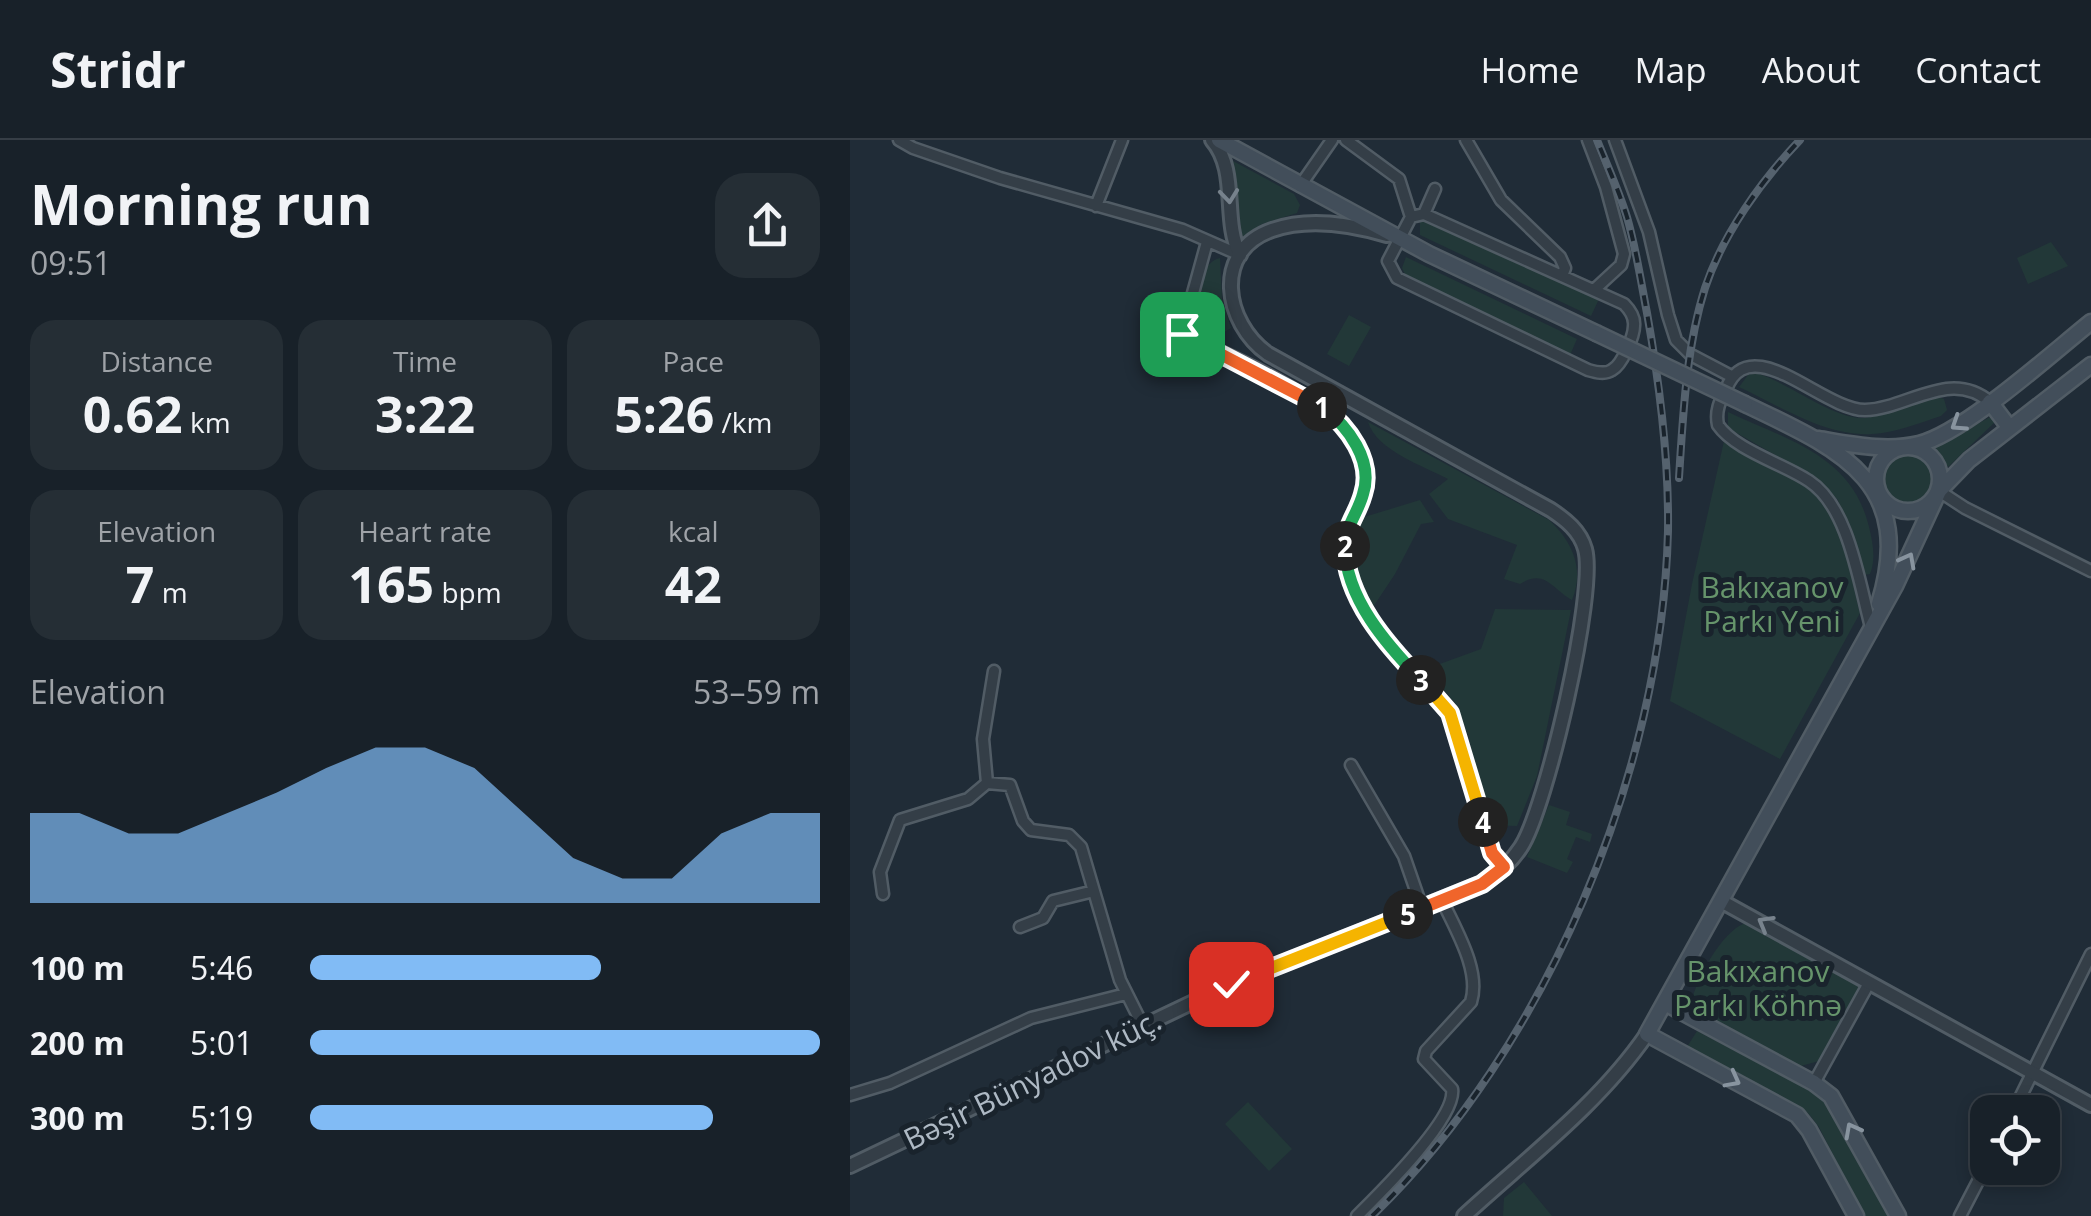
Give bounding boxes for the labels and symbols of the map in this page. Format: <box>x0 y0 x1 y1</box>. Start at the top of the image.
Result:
one-way arrow <box>1218 189 1239 205</box>
pin <box>1140 292 1225 377</box>
pin: 1 <box>1297 382 1347 432</box>
one-way arrow <box>1951 411 1969 430</box>
pin: 2 <box>1320 521 1370 571</box>
one-way arrow <box>1896 553 1915 571</box>
park label: Bakıxanov Parkı Yeni <box>1700 566 1844 641</box>
pin: 3 <box>1396 655 1446 705</box>
pin: 4 <box>1458 797 1508 847</box>
pin: 5 <box>1383 889 1433 939</box>
one-way arrow <box>1758 916 1776 936</box>
pin <box>1189 942 1274 1027</box>
park label: Bakıxanov Parkı Köhnə <box>1674 950 1842 1025</box>
street label: Bəşir Bünyadov küç. <box>896 999 1168 1159</box>
one-way arrow <box>1722 1068 1740 1087</box>
one-way arrow <box>1844 1123 1864 1141</box>

